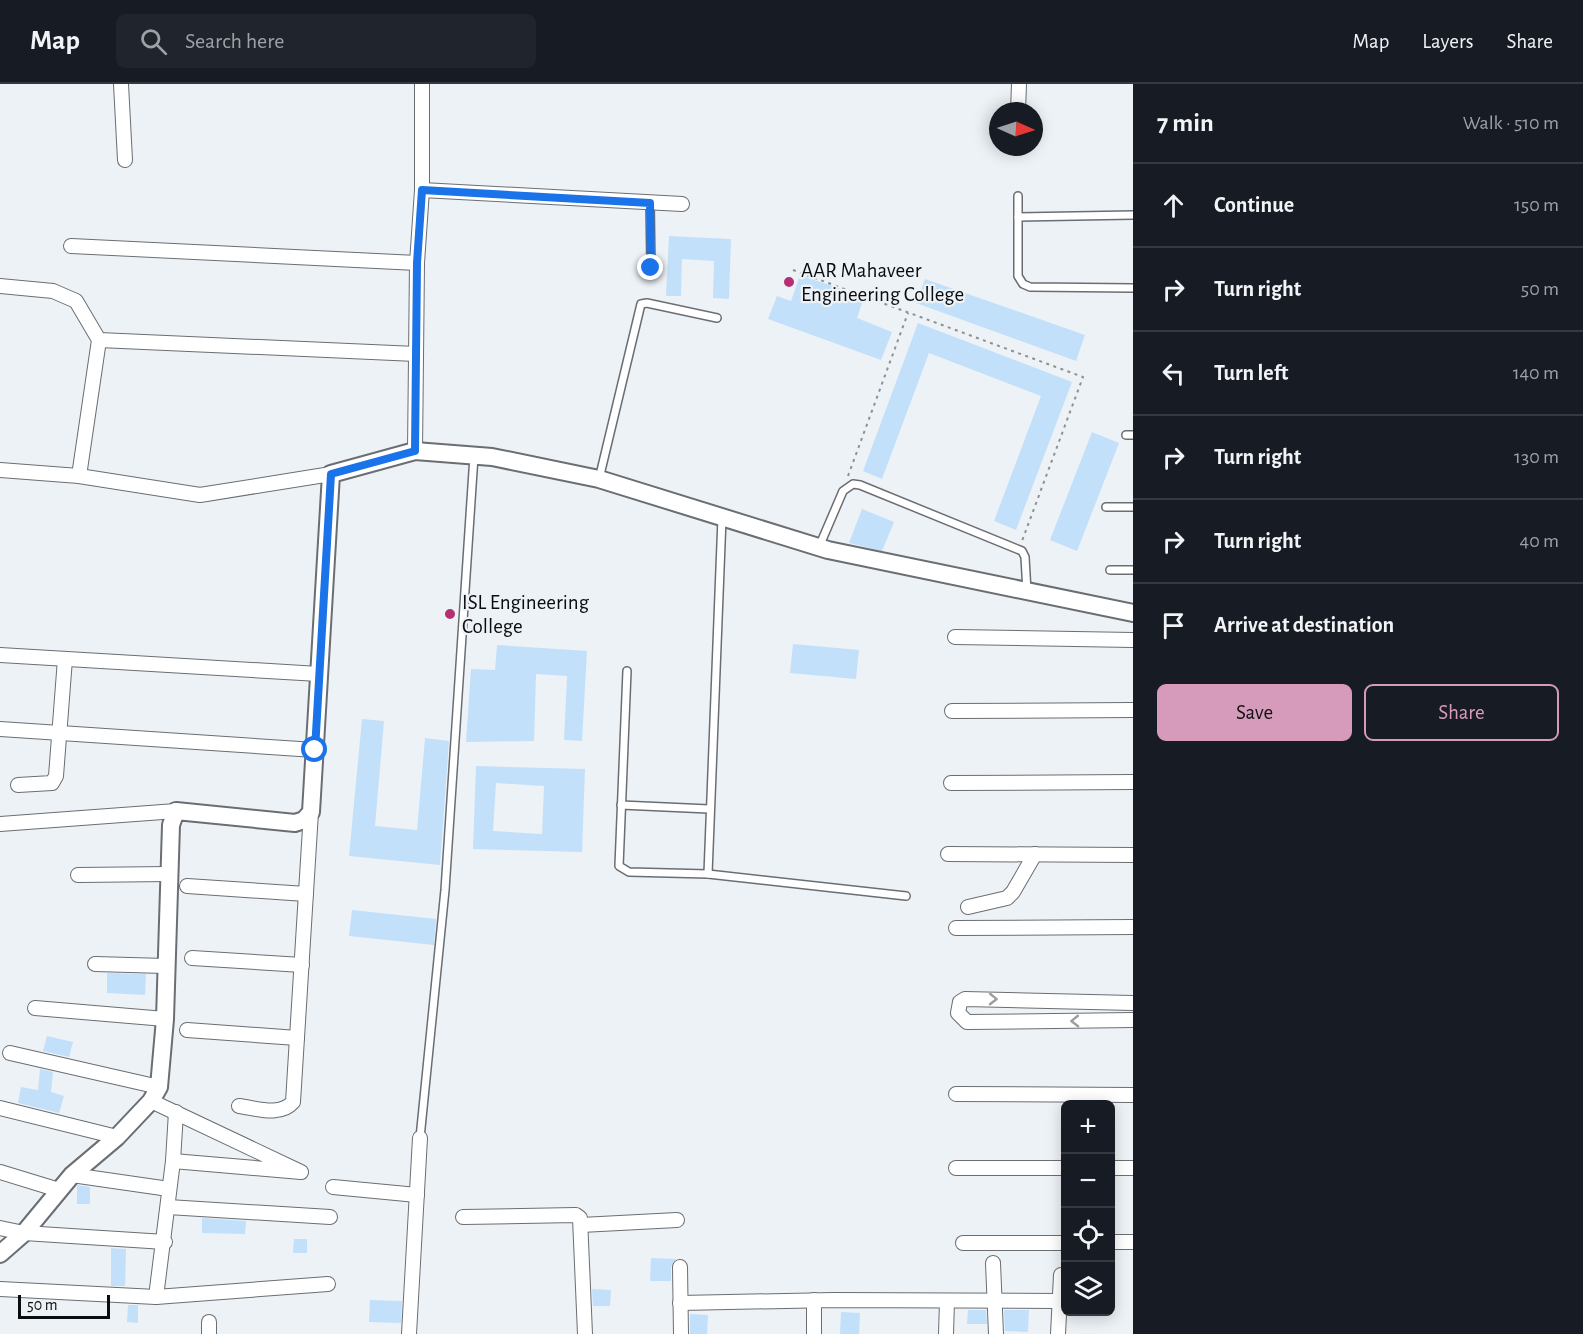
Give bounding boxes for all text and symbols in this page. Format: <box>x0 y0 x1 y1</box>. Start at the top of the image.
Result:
search box <box>116 14 536 68</box>
icon: search <box>137 25 170 58</box>
text: Map <box>30 27 80 55</box>
text: Search here <box>185 30 284 52</box>
text: Map <box>1353 31 1389 52</box>
text: Layers <box>1422 31 1473 52</box>
text: Share <box>1506 31 1553 52</box>
north arrow <box>989 102 1043 156</box>
text: 7 min <box>1157 110 1214 136</box>
text: Walk · 510 m <box>1463 113 1559 133</box>
icon: ahead <box>1157 189 1190 222</box>
text: Continue <box>1214 194 1294 216</box>
text: 150 m <box>1514 195 1559 215</box>
route end <box>637 254 663 280</box>
place label: AAR Mahaveer Engineering College <box>801 260 964 305</box>
icon: right <box>1157 273 1190 306</box>
marker: AAR Mahaveer Engineering College <box>782 275 796 289</box>
text: Turn right <box>1214 278 1301 300</box>
text: 50 m <box>1521 279 1559 299</box>
icon: left <box>1157 357 1190 390</box>
text: Turn left <box>1214 362 1288 384</box>
text: 140 m <box>1513 363 1559 383</box>
icon: right <box>1157 441 1190 474</box>
text: Turn right <box>1214 446 1301 468</box>
text: 130 m <box>1514 447 1559 467</box>
icon: right <box>1157 525 1190 558</box>
text: Turn right <box>1214 530 1301 552</box>
text: 40 m <box>1520 531 1559 551</box>
place label: ISL Engineering College <box>462 592 590 637</box>
marker: ISL Engineering College <box>443 607 457 621</box>
icon: arrive <box>1157 609 1190 642</box>
text: Arrive at destination <box>1214 614 1394 636</box>
button: Save <box>1157 684 1352 741</box>
button: Share <box>1364 684 1559 741</box>
route start <box>301 736 327 762</box>
one-way arrow <box>988 993 997 1006</box>
one-way arrow <box>1070 1014 1079 1027</box>
map controls <box>1061 1100 1115 1316</box>
button: + <box>1061 1100 1115 1154</box>
button: − <box>1061 1154 1115 1208</box>
button: locate <box>1061 1208 1115 1262</box>
button: layers <box>1061 1262 1115 1316</box>
scale bar <box>18 1292 110 1320</box>
text: 50 m <box>27 1297 58 1313</box>

